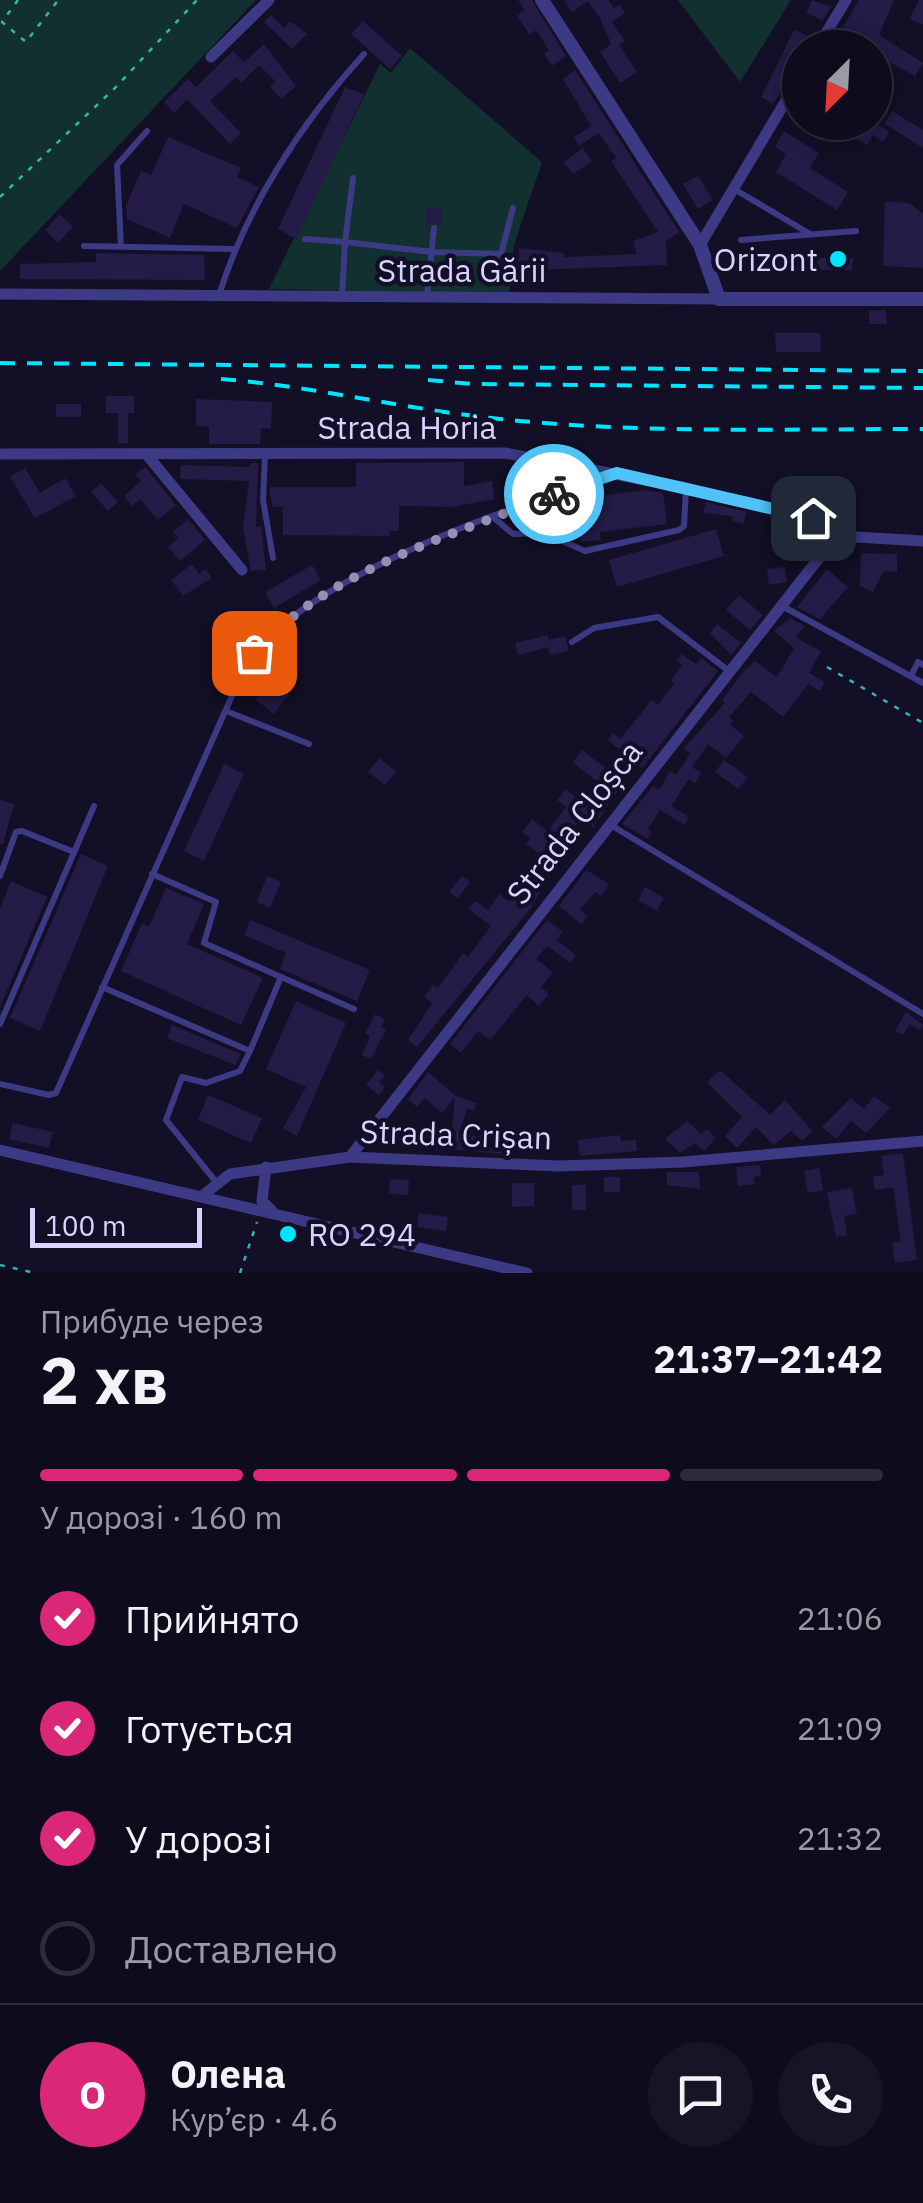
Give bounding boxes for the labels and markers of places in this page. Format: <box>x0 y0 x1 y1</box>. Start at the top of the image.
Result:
place label: Orizont <box>714 238 818 280</box>
marker: Orizont <box>827 248 849 270</box>
pin <box>771 476 856 561</box>
pin <box>212 611 297 696</box>
place label: RO 294 <box>308 1213 416 1255</box>
marker: RO 294 <box>277 1223 299 1245</box>

